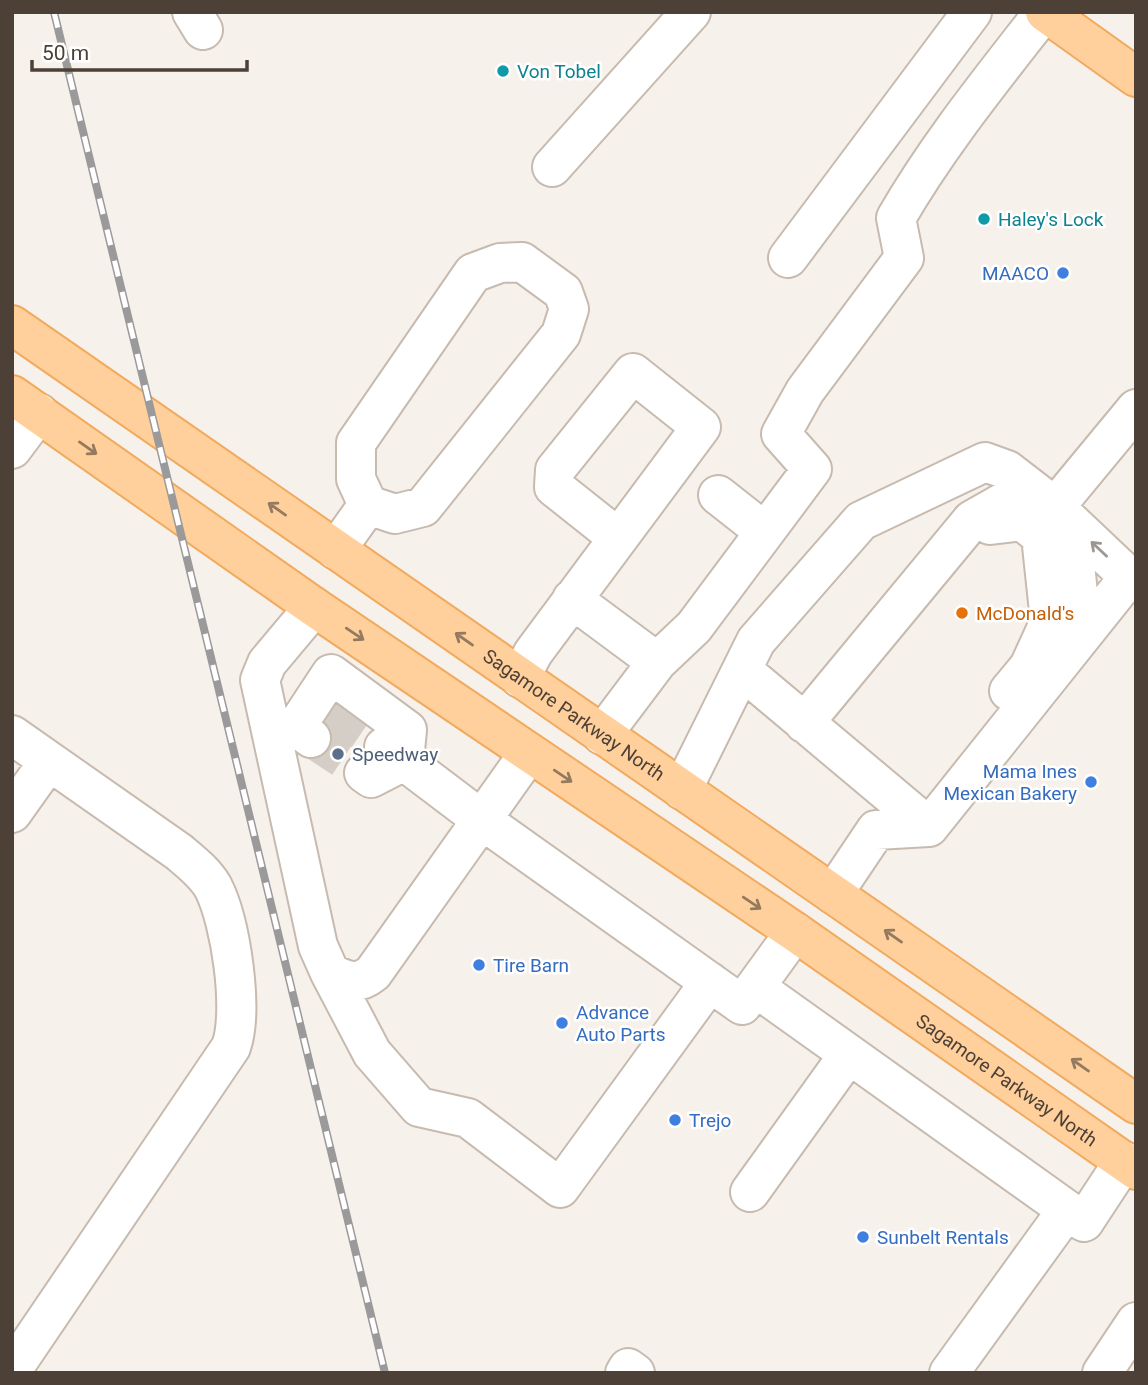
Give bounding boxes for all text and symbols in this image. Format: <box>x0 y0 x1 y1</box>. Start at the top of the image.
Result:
scale bar <box>32 28 247 72</box>
text: 50 m <box>42 41 89 65</box>
place label: Von Tobel <box>517 60 601 83</box>
marker: Von Tobel <box>495 63 511 79</box>
place label: Haley's Lock <box>998 208 1104 231</box>
marker: Haley's Lock <box>976 211 992 227</box>
place label: MAACO <box>982 262 1049 285</box>
marker: MAACO <box>1055 265 1071 281</box>
one-way arrow <box>78 441 98 455</box>
one-way arrow <box>268 502 287 516</box>
one-way arrow <box>1091 540 1108 557</box>
place label: McDonald's <box>976 602 1074 625</box>
marker: McDonald's <box>954 605 970 621</box>
one-way arrow <box>345 627 364 642</box>
one-way arrow <box>455 632 474 646</box>
street label: Sagamore Parkway North <box>479 644 669 786</box>
place label: Speedway <box>352 743 438 766</box>
marker: Speedway <box>330 746 346 762</box>
place label: Mama Ines Mexican Bakery <box>944 760 1077 805</box>
one-way arrow <box>553 769 572 784</box>
marker: Mama Ines Mexican Bakery <box>1083 774 1099 790</box>
one-way arrow <box>742 896 762 910</box>
one-way arrow <box>883 929 903 943</box>
place label: Tire Barn <box>493 954 569 977</box>
marker: Tire Barn <box>471 957 487 973</box>
place label: Advance Auto Parts <box>576 1001 666 1046</box>
street label: Sagamore Parkway North <box>912 1009 1102 1152</box>
marker: Advance Auto Parts <box>554 1015 570 1031</box>
one-way arrow <box>1071 1058 1090 1072</box>
place label: Trejo <box>689 1109 731 1132</box>
marker: Trejo <box>667 1112 683 1128</box>
place label: Sunbelt Rentals <box>877 1226 1009 1249</box>
marker: Sunbelt Rentals <box>855 1229 871 1245</box>

